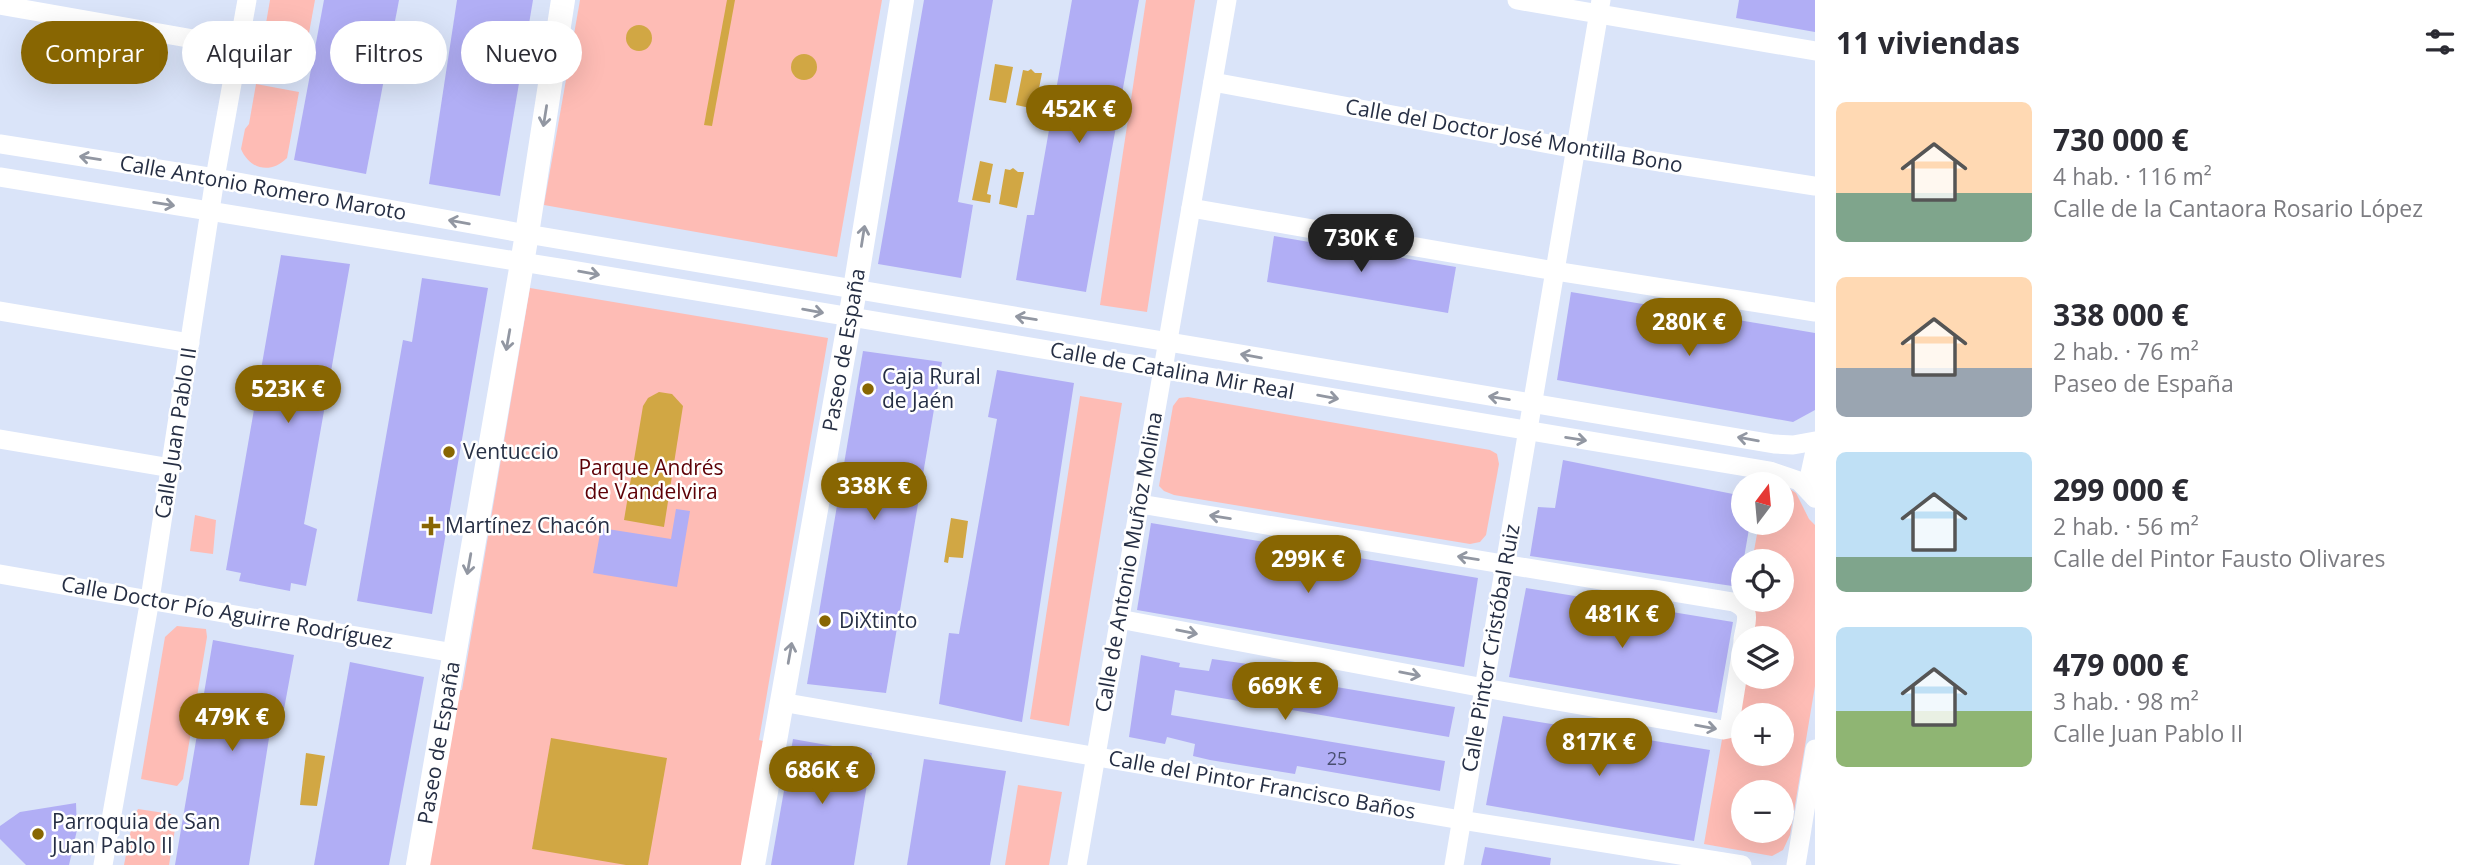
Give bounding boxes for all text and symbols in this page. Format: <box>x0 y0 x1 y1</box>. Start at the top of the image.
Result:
chip: Comprar <box>21 21 168 84</box>
chip: Alquilar <box>182 21 316 84</box>
chip: Filtros <box>330 21 447 84</box>
chip: Nuevo <box>461 21 582 84</box>
text: 11 viviendas <box>1836 22 2020 63</box>
icon: filters <box>2421 23 2459 61</box>
pin: 452K € <box>1022 86 1136 145</box>
text: 452K € <box>1042 92 1116 124</box>
street label: Calle del Doctor José Montilla Bono <box>1343 92 1685 179</box>
one-way arrow <box>538 104 551 127</box>
text: 730 000 € <box>2053 119 2189 160</box>
icon: home <box>1892 130 1976 214</box>
street label: Calle Antonio Romero Maroto <box>118 148 409 226</box>
one-way arrow <box>79 151 102 164</box>
text: 4 hab. · 116 m² <box>2053 160 2212 192</box>
text: Calle de la Cantaora Rosario López <box>2053 192 2423 224</box>
one-way arrow <box>152 198 175 211</box>
one-way arrow <box>448 215 471 229</box>
pin: 730K € <box>1304 215 1418 274</box>
text: 730K € <box>1324 221 1398 253</box>
one-way arrow <box>857 225 870 248</box>
street label: Paseo de España <box>815 266 871 434</box>
one-way arrow <box>577 267 600 280</box>
text: 338 000 € <box>2053 294 2189 335</box>
pin: 280K € <box>1632 298 1746 358</box>
one-way arrow <box>801 305 824 318</box>
text: 280K € <box>1652 305 1726 337</box>
icon: home <box>1892 305 1976 389</box>
one-way arrow <box>1015 311 1038 324</box>
one-way arrow <box>501 328 514 351</box>
street label: Calle de Catalina Mir Real <box>1048 335 1296 405</box>
text: 2 hab. · 76 m² <box>2053 335 2199 367</box>
street label: Calle Juan Pablo II <box>148 345 202 521</box>
one-way arrow <box>1240 349 1262 362</box>
place label: Caja Rural de Jaén <box>882 362 981 414</box>
pin: 523K € <box>231 366 345 425</box>
text: Paseo de España <box>2053 367 2234 399</box>
text: 523K € <box>251 372 325 404</box>
marker: Caja Rural de Jaén <box>860 381 876 397</box>
one-way arrow <box>1316 391 1338 404</box>
one-way arrow <box>1488 391 1511 404</box>
street label: Calle de Antonio Muñoz Molina <box>1088 409 1168 714</box>
one-way arrow <box>1737 432 1760 445</box>
one-way arrow <box>1564 433 1587 446</box>
place label: Ventuccio <box>463 437 559 465</box>
marker: Ventuccio <box>441 444 457 460</box>
park label: Parque Andrés de Vandelvira <box>578 453 724 505</box>
pin: 338K € <box>817 462 931 522</box>
text: 338K € <box>837 469 911 501</box>
text: 299 000 € <box>2053 469 2189 510</box>
north arrow <box>1731 472 1794 536</box>
map controls <box>1731 472 1794 843</box>
icon: home <box>1892 480 1976 564</box>
one-way arrow <box>1209 510 1231 523</box>
text: 2 hab. · 56 m² <box>2053 510 2199 542</box>
place label: Martínez Chacón <box>445 511 610 539</box>
marker: Martínez Chacón <box>423 518 439 534</box>
street label: Calle Pintor Cristóbal Ruiz <box>1454 522 1526 774</box>
pin: 299K € <box>1251 536 1365 595</box>
text: 299K € <box>1271 542 1345 574</box>
text: Calle del Pintor Fausto Olivares <box>2053 542 2385 574</box>
button: locate <box>1731 549 1794 612</box>
one-way arrow <box>1457 551 1480 564</box>
one-way arrow <box>462 553 475 575</box>
street label: Calle Doctor Pío Aguirre Rodríguez <box>59 569 395 655</box>
pin: 481K € <box>1565 590 1679 650</box>
text: 481K € <box>1585 597 1659 629</box>
place label: DiXtinto <box>839 606 917 634</box>
marker: DiXtinto <box>817 613 833 629</box>
one-way arrow <box>1175 625 1197 639</box>
button: layers <box>1731 626 1794 689</box>
one-way arrow <box>784 642 798 665</box>
text: 479 000 € <box>2053 644 2189 685</box>
icon: home <box>1892 655 1976 739</box>
street label: Paseo de España <box>410 659 466 826</box>
pin: 669K € <box>1228 662 1342 722</box>
one-way arrow <box>1398 668 1421 681</box>
text: 669K € <box>1248 669 1322 701</box>
text: 3 hab. · 98 m² <box>2053 685 2199 717</box>
pin: 479K € <box>175 694 289 753</box>
text: 479K € <box>195 700 269 732</box>
button: + <box>1731 703 1794 766</box>
text: Calle Juan Pablo II <box>2053 717 2243 749</box>
pin: 817K € <box>1542 718 1656 778</box>
one-way arrow <box>1694 720 1717 734</box>
text: 817K € <box>1562 725 1636 757</box>
street label: Calle del Pintor Francisco Baños <box>1106 743 1418 825</box>
pin: 686K € <box>765 746 879 806</box>
house number: 25 <box>1327 746 1347 770</box>
text: 686K € <box>785 753 859 785</box>
button: − <box>1731 780 1794 843</box>
place label: Parroquia de San Juan Pablo II <box>50 807 220 859</box>
marker: Parroquia de San Juan Pablo II <box>30 826 46 842</box>

